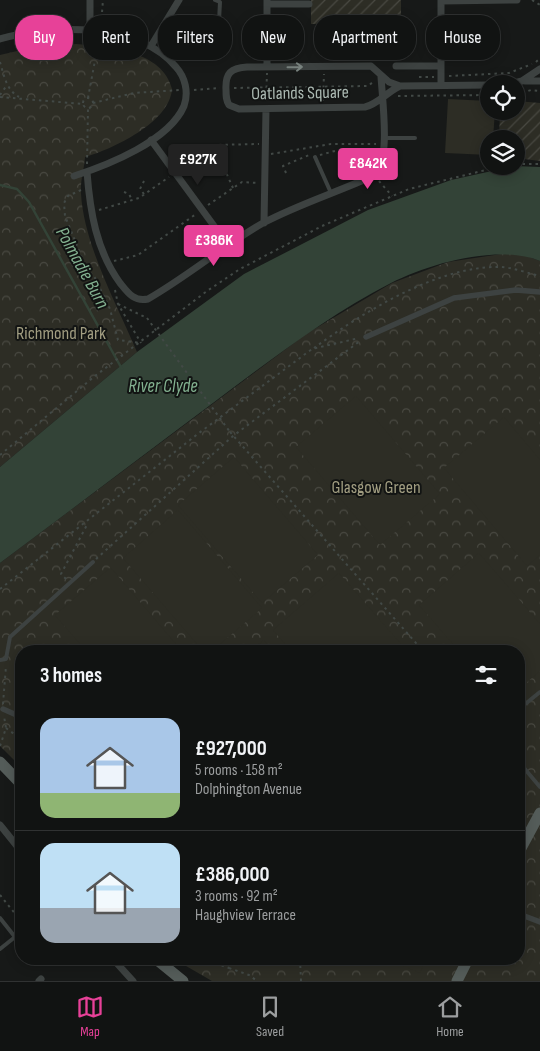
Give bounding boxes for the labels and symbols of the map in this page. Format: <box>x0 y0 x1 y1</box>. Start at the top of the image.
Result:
one-way arrow <box>286 62 303 72</box>
street label: Oatlands Square <box>251 82 349 104</box>
pin: £927K <box>163 144 233 186</box>
pin: £842K <box>333 148 403 190</box>
water label: Polmadie Burn <box>50 223 114 313</box>
pin: £386K <box>179 224 249 267</box>
park label: Richmond Park <box>16 323 106 344</box>
water label: River Clyde <box>128 375 198 398</box>
park label: Glasgow Green <box>331 477 421 498</box>

